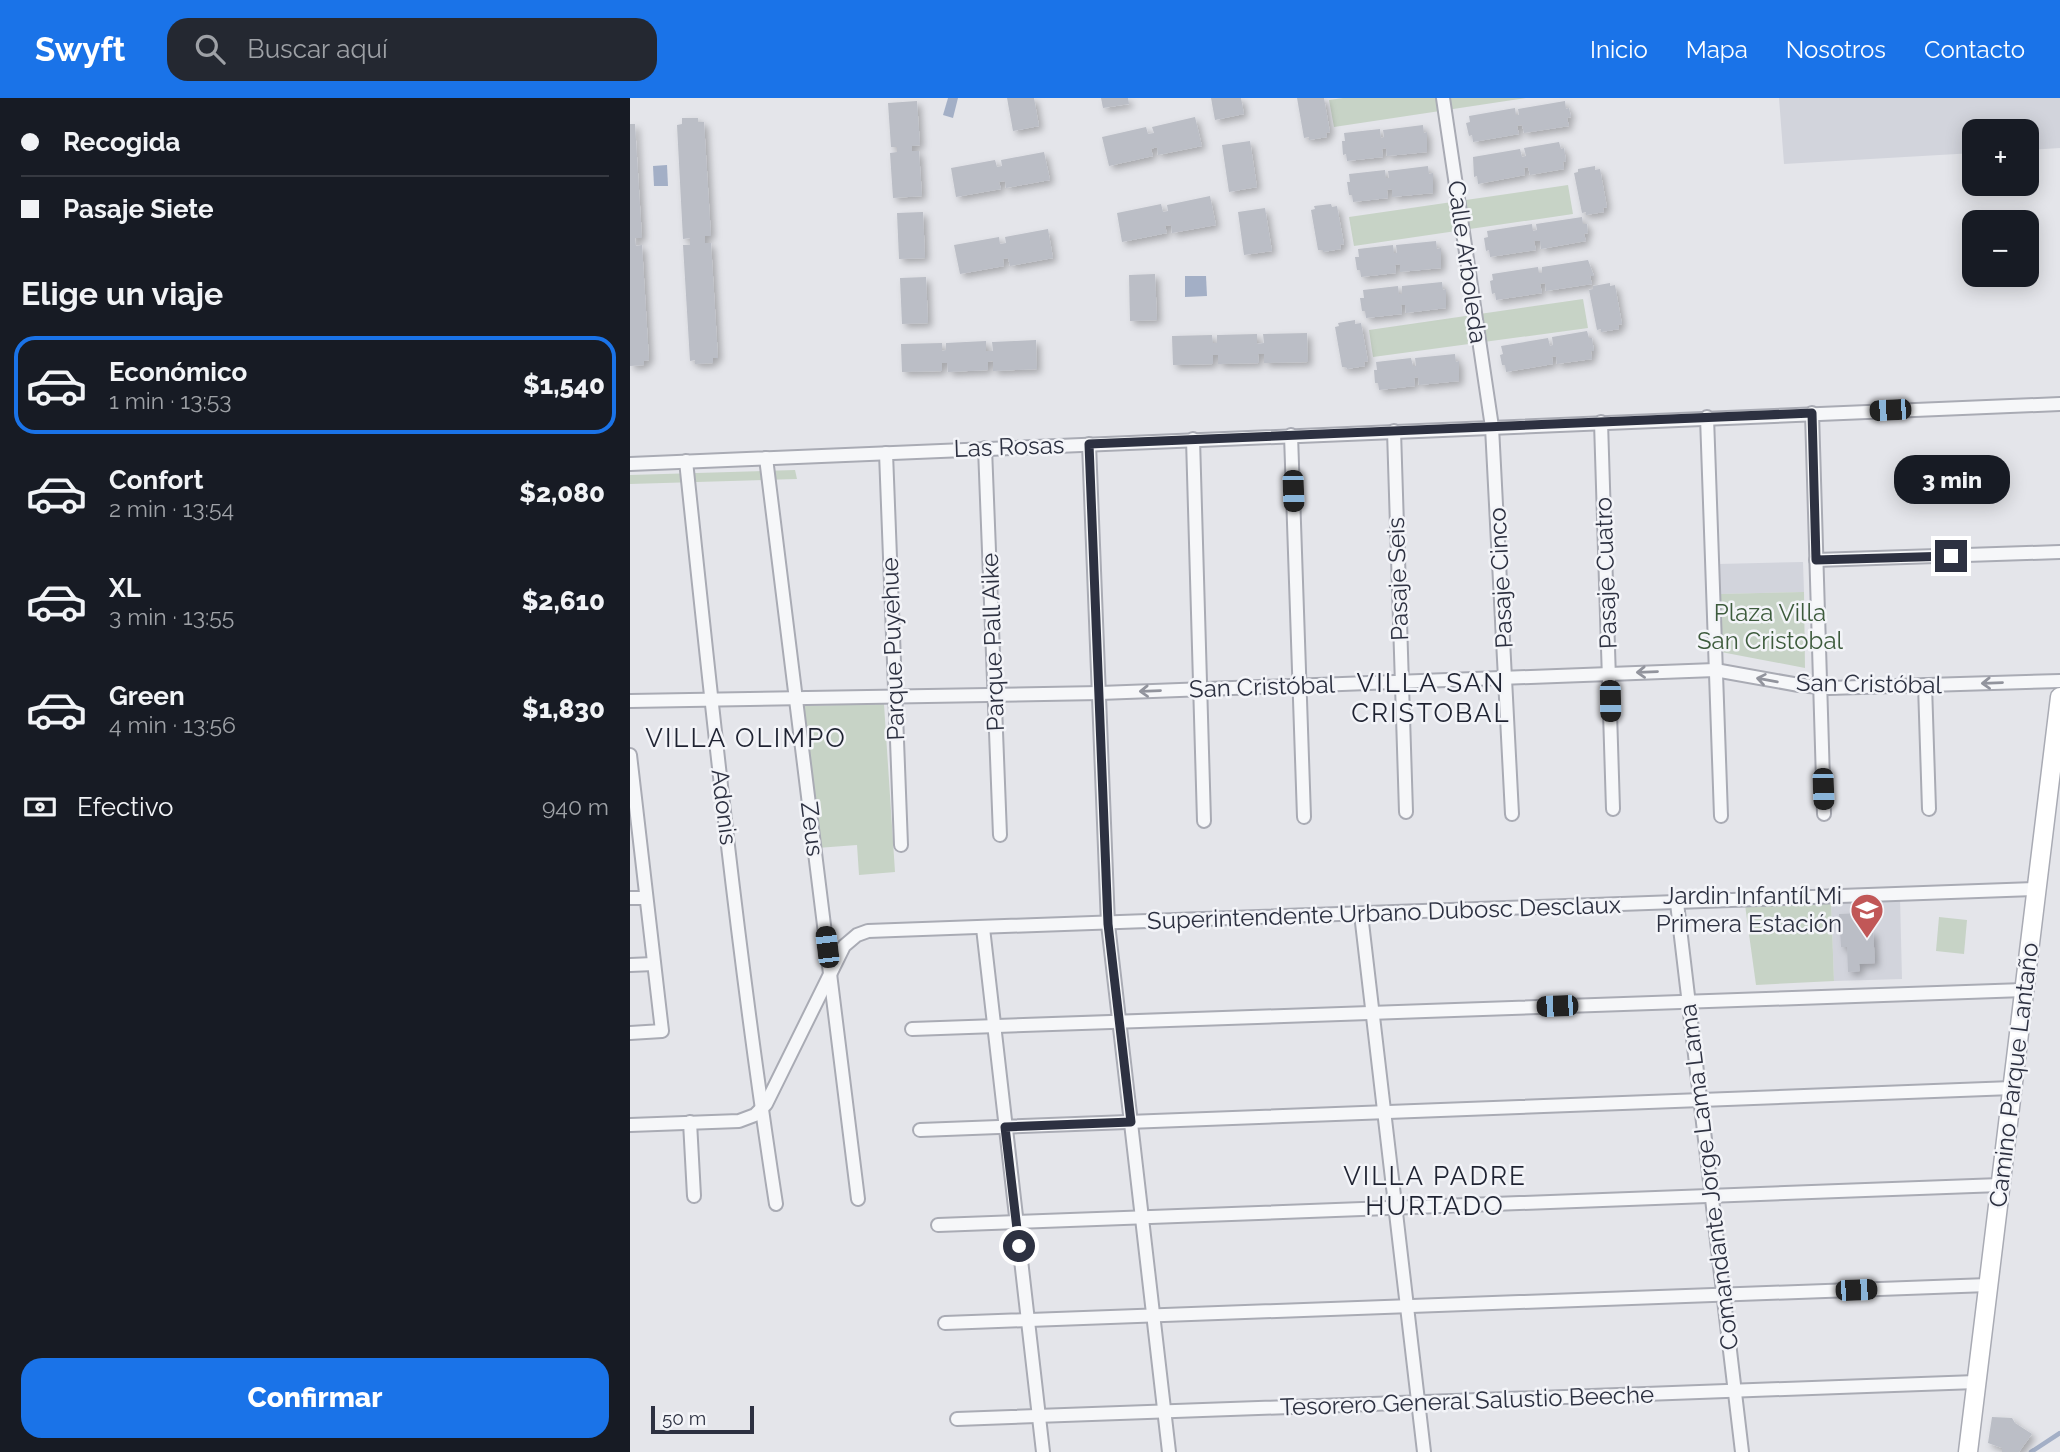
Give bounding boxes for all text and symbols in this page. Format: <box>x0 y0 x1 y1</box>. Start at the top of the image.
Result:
search box <box>167 18 657 81</box>
text: Swyft <box>35 30 125 69</box>
icon: search <box>191 30 229 68</box>
text: Buscar aquí <box>247 34 388 64</box>
text: Inicio <box>1590 35 1648 64</box>
text: Mapa <box>1686 35 1748 64</box>
text: Nosotros <box>1786 35 1886 64</box>
text: Contacto <box>1924 35 2025 64</box>
map controls <box>1962 119 2039 287</box>
button: + <box>1962 119 2039 196</box>
text: Recogida <box>63 127 181 157</box>
street label: Calle Arboleda <box>1442 178 1493 345</box>
text: Pasaje Siete <box>63 194 214 224</box>
button: − <box>1962 210 2039 287</box>
text: Elige un viaje <box>21 275 223 312</box>
icon: car <box>25 354 88 417</box>
text: Económico <box>109 357 247 387</box>
text: $1,540 <box>523 370 605 400</box>
text: 1 min · 13:53 <box>109 387 232 414</box>
car <box>1869 398 1912 422</box>
street label: Las Rosas <box>953 430 1065 463</box>
callout: 3 min <box>1893 454 2009 504</box>
icon: car <box>25 462 88 525</box>
text: Confort <box>109 465 203 495</box>
text: 3 min <box>1922 466 1982 493</box>
car <box>1282 470 1305 512</box>
text: $2,080 <box>519 478 605 508</box>
text: 2 min · 13:54 <box>109 495 234 522</box>
street label: Pasaje Cuatro <box>1588 496 1623 650</box>
street label: Pasaje Cinco <box>1482 507 1519 649</box>
street label: Pasaje Seis <box>1381 517 1414 641</box>
route end <box>1935 540 1967 572</box>
street label: Parque Pall Aike <box>975 552 1010 732</box>
street label: Parque Puyehue <box>875 557 910 741</box>
icon: car <box>25 570 88 633</box>
text: XL <box>109 573 141 603</box>
text: $2,610 <box>522 586 605 616</box>
park label: Plaza Villa San Cristobal <box>1697 598 1843 655</box>
text: 3 min · 13:55 <box>109 603 234 630</box>
one-way arrow <box>1636 666 1659 679</box>
district label: VILLA SAN CRISTOBAL <box>1351 668 1511 728</box>
street label: San Cristóbal <box>1796 668 1943 699</box>
street label: San Cristóbal <box>1189 669 1336 704</box>
one-way arrow <box>1756 672 1779 686</box>
one-way arrow <box>1981 677 2004 690</box>
icon: car <box>25 678 88 741</box>
car <box>1600 680 1621 722</box>
text: Green <box>109 681 185 711</box>
one-way arrow <box>1139 685 1162 698</box>
text: $1,830 <box>522 694 605 724</box>
text: 4 min · 13:56 <box>109 711 236 738</box>
district label: VILLA OLIMPO <box>645 723 847 753</box>
street label: Adonis <box>705 768 744 846</box>
car <box>1812 768 1835 810</box>
icon: cash <box>21 788 59 826</box>
text: Efectivo <box>77 792 174 822</box>
text: 940 m <box>542 793 609 820</box>
street label: Zeus <box>795 800 830 858</box>
place label: Jardin Infantíl Mi Primera Estación <box>1656 881 1842 938</box>
street label: Superintendente Urbano Dubosc Desclaux <box>1147 890 1621 935</box>
school or university icon: Jardin Infantíl Mi Primera Estación <box>1848 891 1886 940</box>
car <box>815 925 840 969</box>
street label: Camino Parque Lantaño <box>1983 941 2044 1209</box>
car <box>1536 995 1579 1017</box>
street label: Comandante Jorge Lama Lama <box>1673 1002 1744 1352</box>
district label: VILLA PADRE HURTADO <box>1343 1161 1527 1221</box>
route start <box>1003 1230 1035 1262</box>
car <box>1835 1279 1878 1301</box>
button: Confirmar <box>21 1358 609 1438</box>
street label: Tesorero General Salustio Beeche <box>1279 1379 1655 1422</box>
scale bar <box>651 1403 754 1435</box>
text: 50 m <box>662 1407 706 1429</box>

